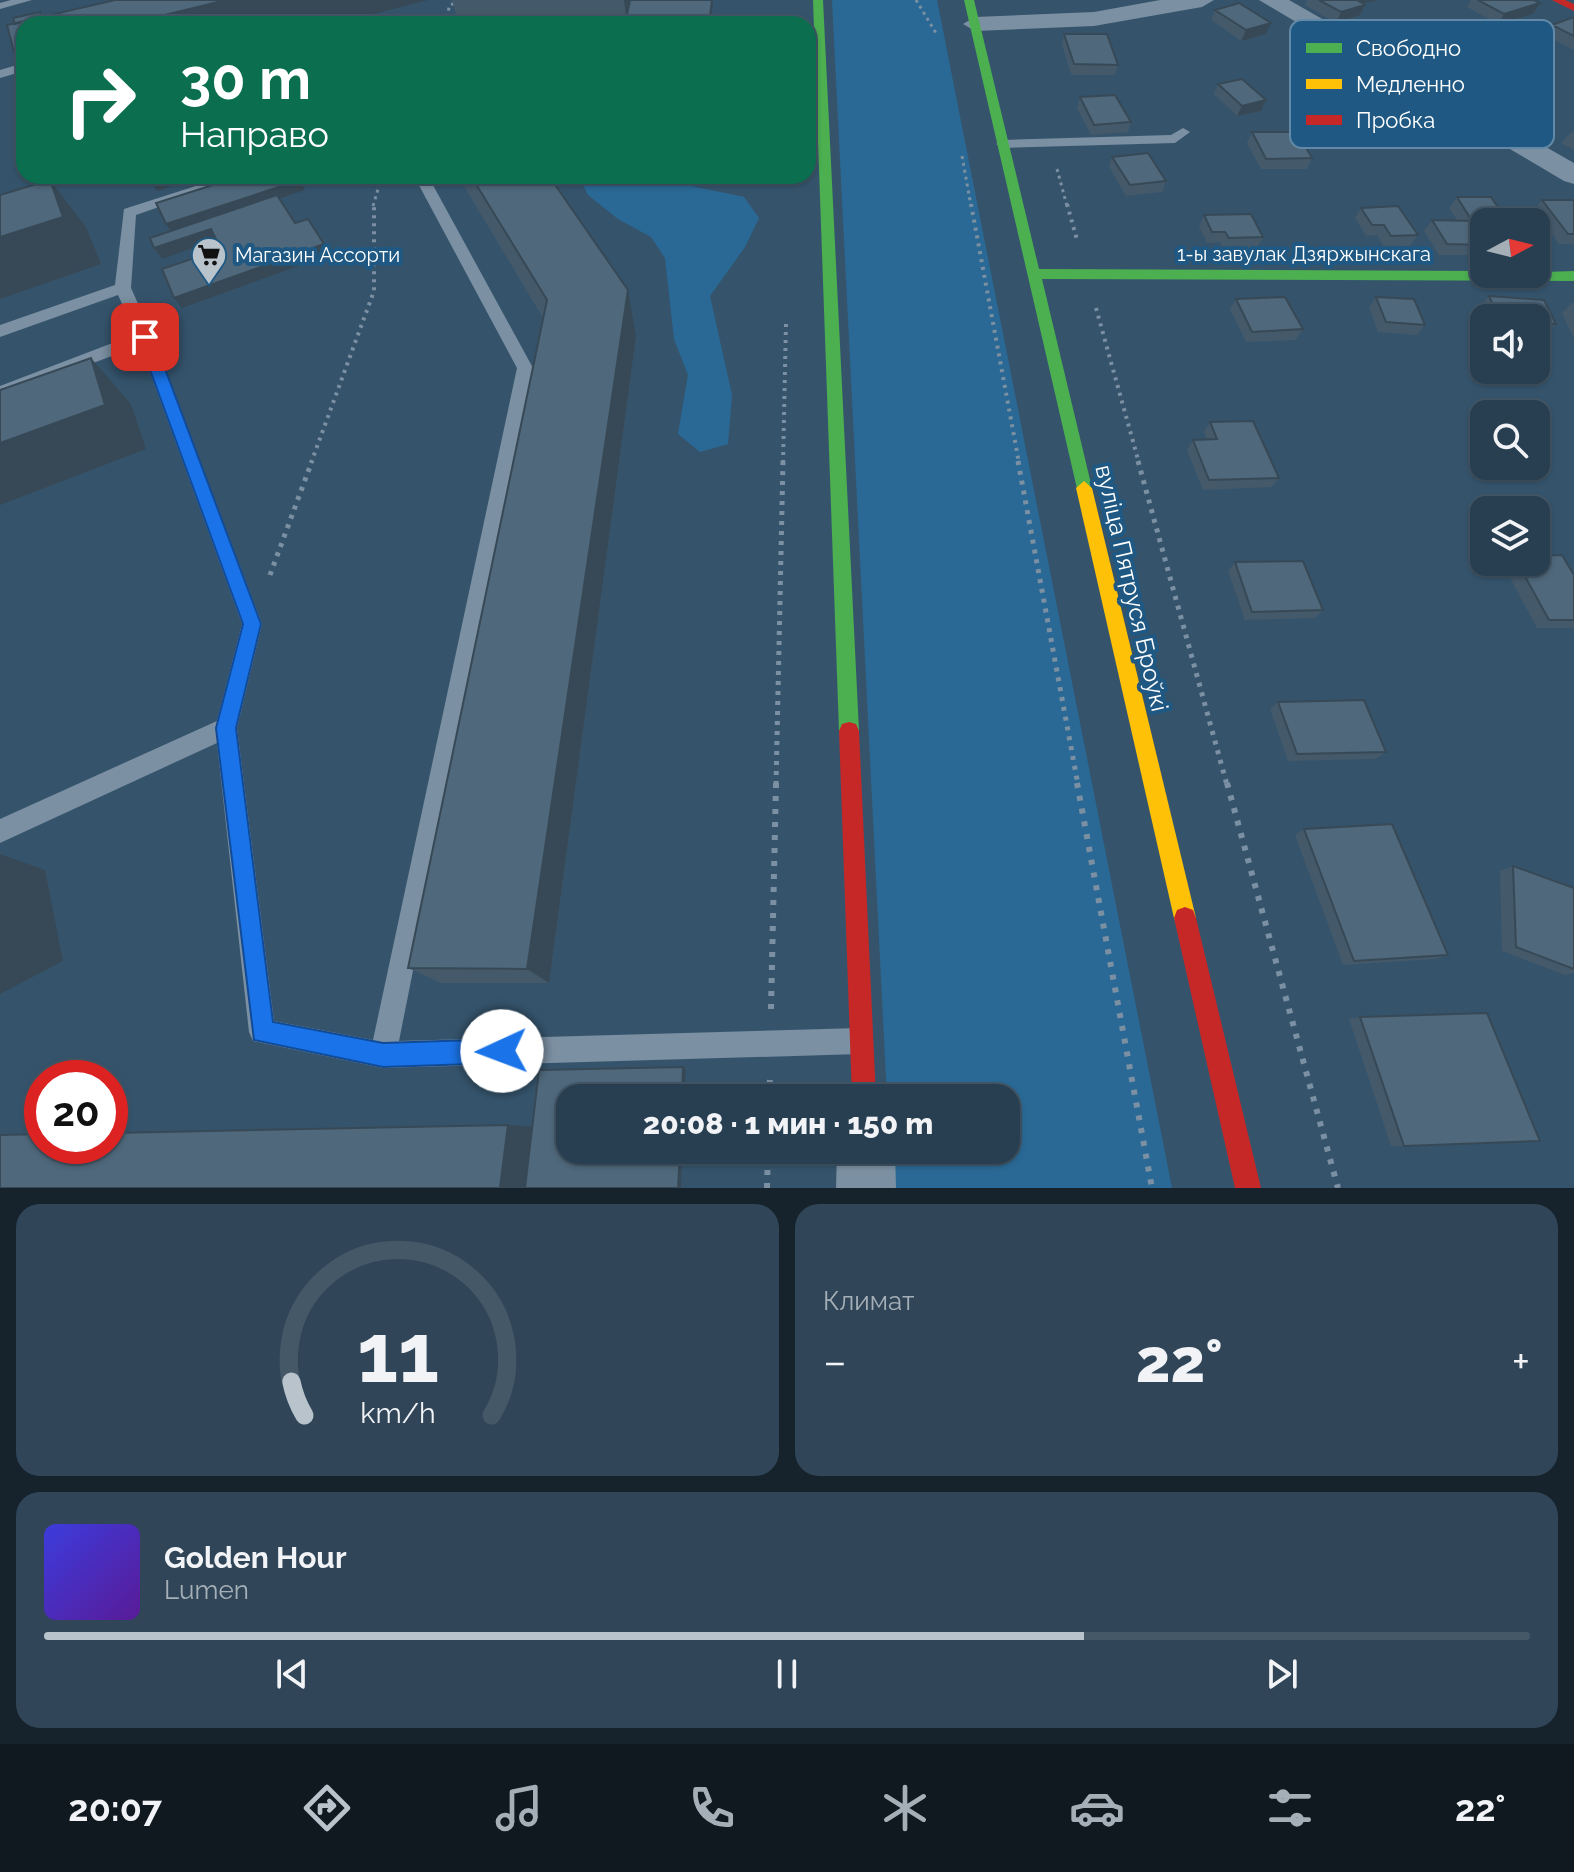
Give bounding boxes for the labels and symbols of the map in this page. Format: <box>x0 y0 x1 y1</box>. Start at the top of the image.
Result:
legend <box>1290 20 1554 148</box>
text: Свободно <box>1356 35 1461 61</box>
text: Медленно <box>1356 71 1465 97</box>
text: Пробка <box>1356 107 1435 133</box>
north arrow <box>1470 208 1550 288</box>
supermarket icon: Магазин Ассорти <box>190 236 228 286</box>
street label: 1-ы завулак Дзяржынскага <box>1177 242 1431 266</box>
place label: Магазин Ассорти <box>235 243 400 267</box>
pin <box>111 303 179 371</box>
street label: вуліца Пятруся Броўкі <box>1089 462 1175 714</box>
position arrow <box>460 1009 544 1093</box>
speed limit sign: 20 <box>24 1060 128 1164</box>

